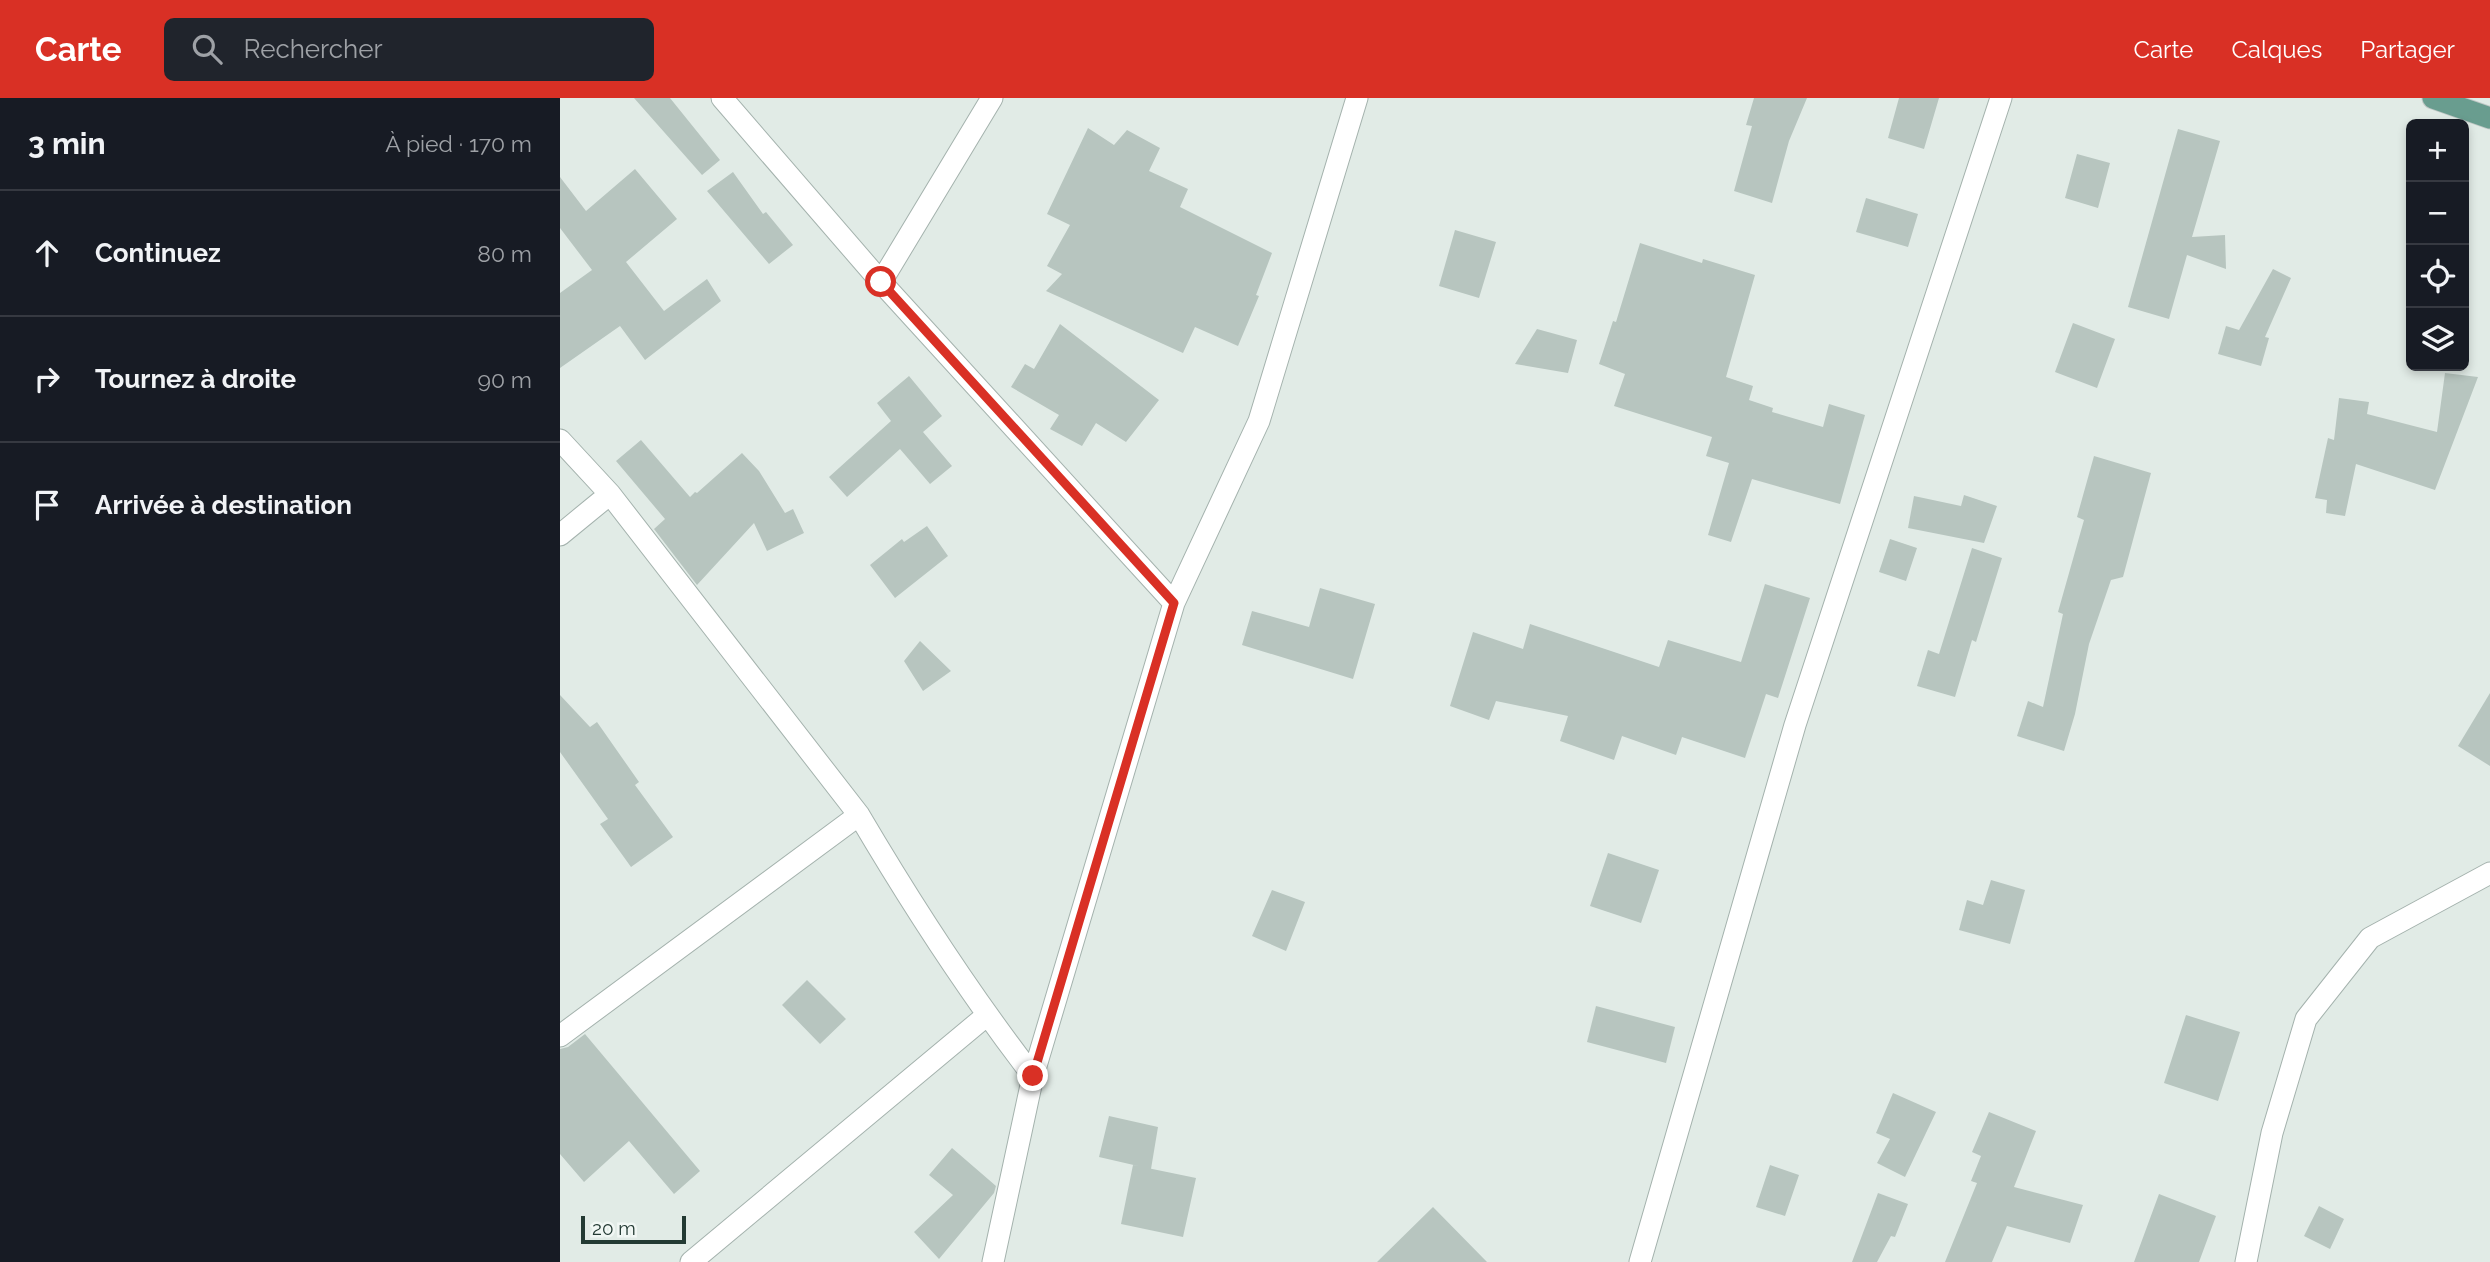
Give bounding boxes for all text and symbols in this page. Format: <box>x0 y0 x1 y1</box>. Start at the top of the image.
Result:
search box <box>164 18 654 81</box>
text: Carte <box>35 30 122 69</box>
icon: search <box>188 30 226 68</box>
text: Rechercher <box>244 34 383 64</box>
text: Carte <box>2134 35 2193 64</box>
text: Calques <box>2231 35 2322 64</box>
text: Partager <box>2360 35 2455 64</box>
map controls <box>2406 119 2469 371</box>
button: + <box>2406 119 2469 182</box>
text: 3 min <box>28 126 106 161</box>
text: À pied · 170 m <box>385 130 532 157</box>
button: − <box>2406 182 2469 245</box>
icon: ahead <box>28 234 66 272</box>
text: Continuez <box>95 238 221 268</box>
text: 80 m <box>477 240 532 267</box>
button: locate <box>2406 245 2469 308</box>
route start <box>865 266 896 297</box>
button: layers <box>2406 308 2469 371</box>
icon: right <box>28 360 66 398</box>
text: Tournez à droite <box>95 364 296 394</box>
text: 90 m <box>477 366 532 393</box>
icon: arrive <box>28 486 66 524</box>
text: Arrivée à destination <box>95 490 352 520</box>
route end <box>1017 1060 1048 1091</box>
scale bar <box>581 1213 686 1245</box>
text: 20 m <box>592 1217 636 1239</box>

